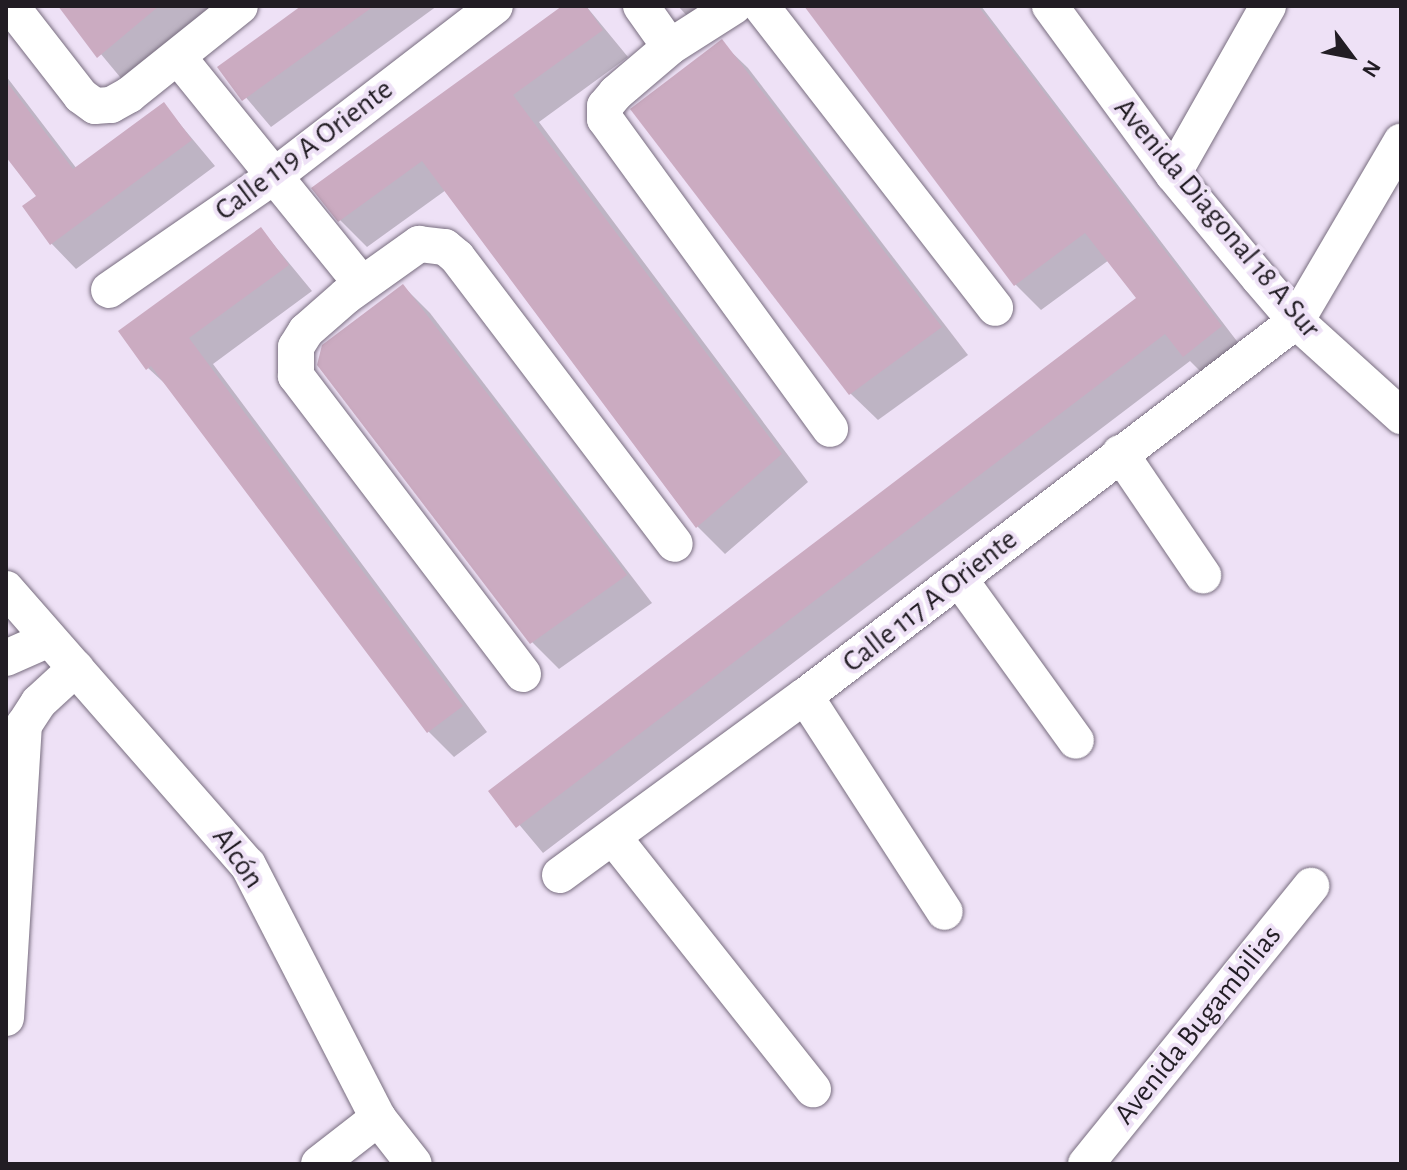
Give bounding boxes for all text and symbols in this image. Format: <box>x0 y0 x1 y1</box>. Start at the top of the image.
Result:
north arrow <box>1311 16 1391 96</box>
text: N <box>1358 56 1385 81</box>
street label: Calle 119 A Oriente <box>208 71 400 229</box>
street label: Avenida Diagonal 18 A Sur <box>1106 91 1328 345</box>
street label: Calle 117 A Oriente <box>835 522 1025 680</box>
street label: Alcón <box>204 821 272 895</box>
street label: Avenida Bugambilias <box>1107 918 1289 1132</box>

